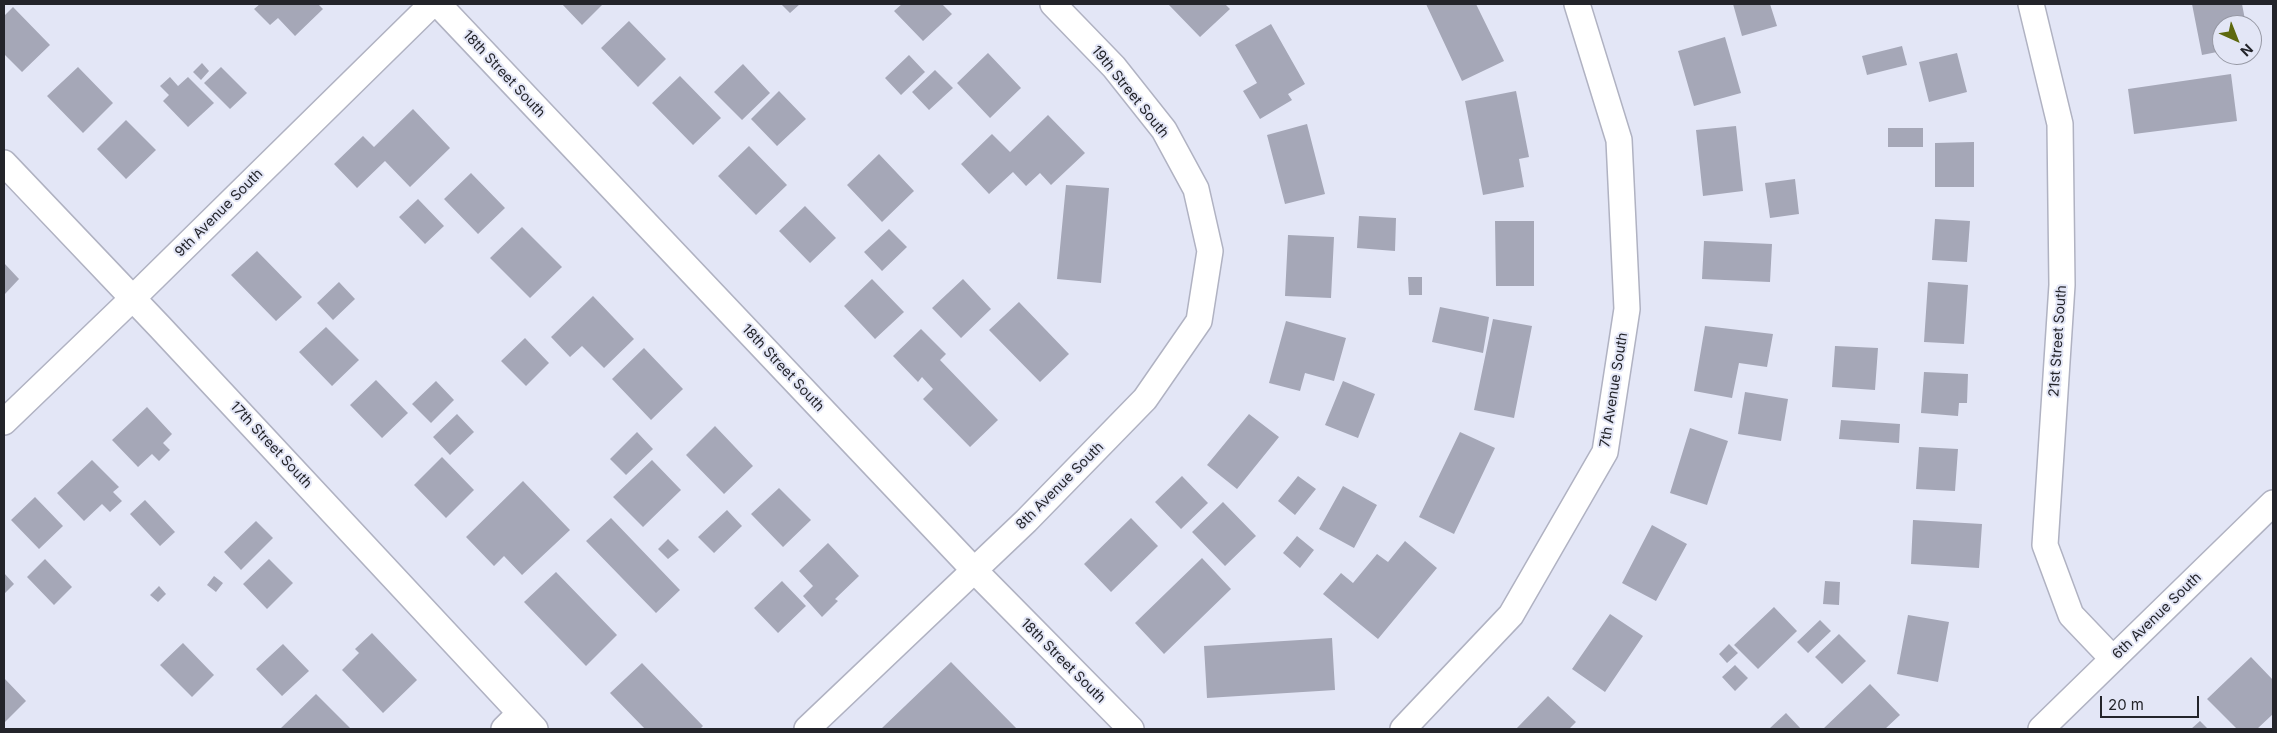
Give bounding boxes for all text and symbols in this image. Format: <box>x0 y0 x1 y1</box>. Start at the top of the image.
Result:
north arrow <box>2212 15 2262 65</box>
street label: 18th Street South <box>459 27 549 121</box>
text: N <box>2237 41 2257 60</box>
street label: 19th Street South <box>1088 43 1172 141</box>
street label: 9th Avenue South <box>172 166 266 260</box>
street label: 21st Street South <box>2046 285 2070 397</box>
street label: 18th Street South <box>738 321 828 415</box>
street label: 7th Avenue South <box>1597 331 1631 449</box>
street label: 17th Street South <box>227 398 315 492</box>
street label: 8th Avenue South <box>1013 439 1107 533</box>
street label: 6th Avenue South <box>2109 569 2205 663</box>
street label: 18th Street South <box>1017 615 1109 707</box>
scale bar <box>2102 686 2201 718</box>
text: 20 m <box>2108 695 2144 714</box>

